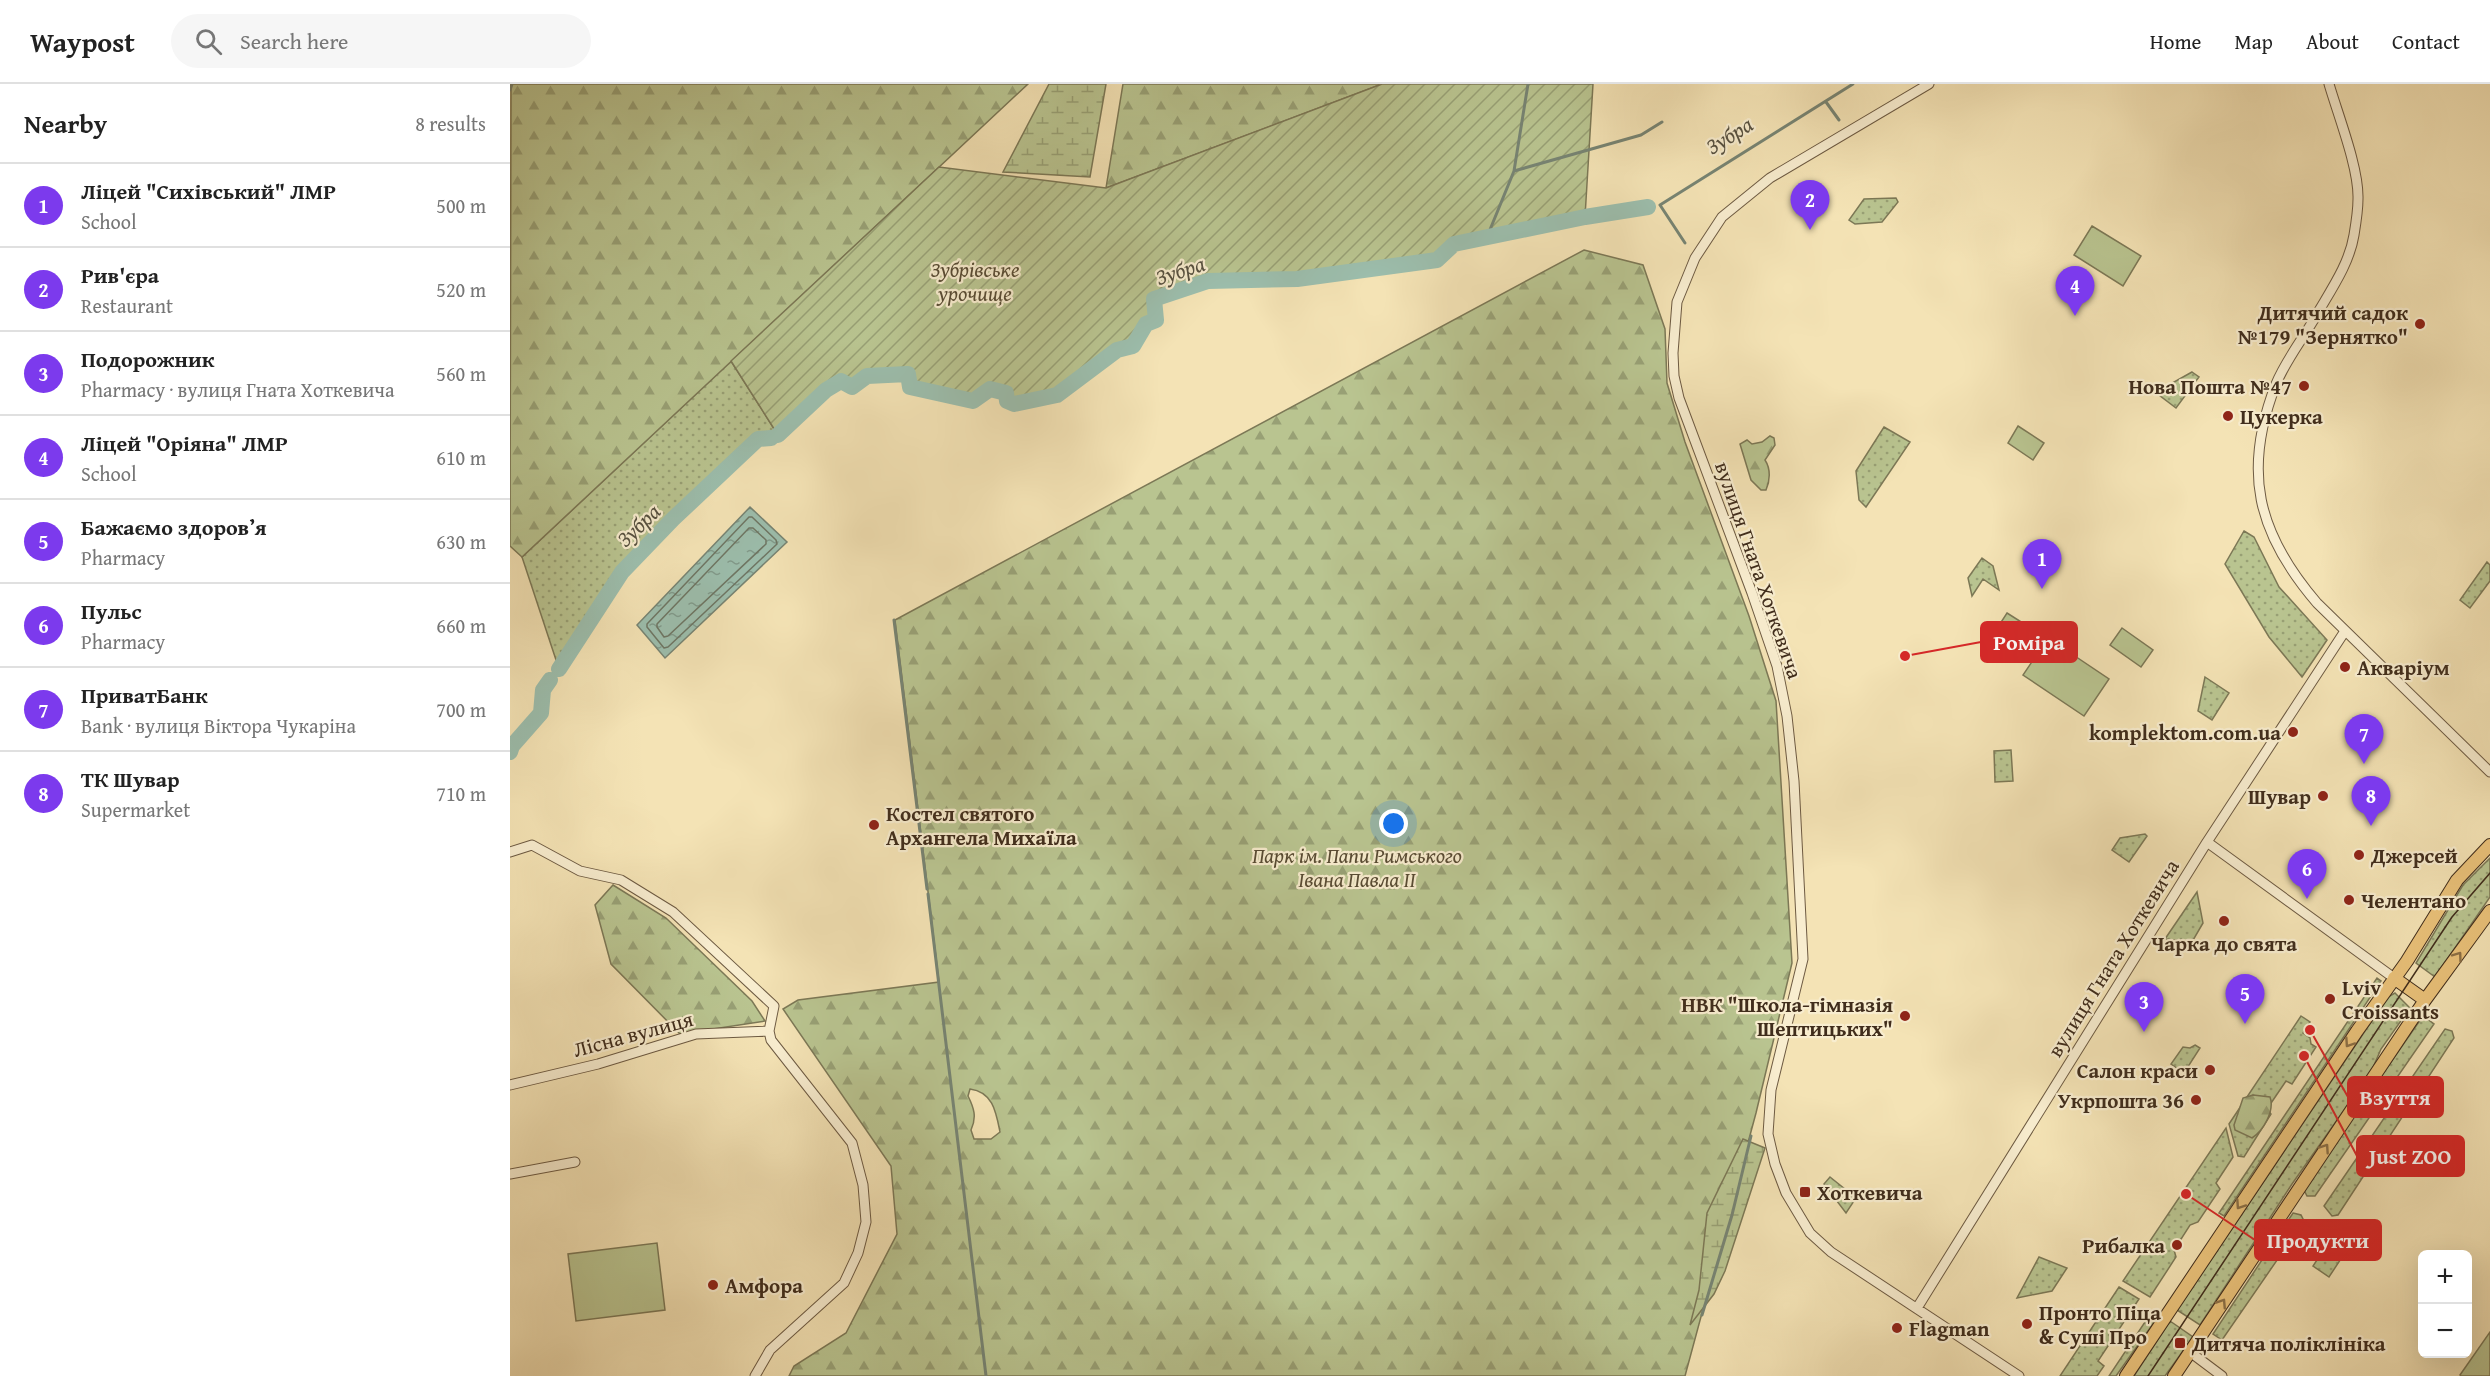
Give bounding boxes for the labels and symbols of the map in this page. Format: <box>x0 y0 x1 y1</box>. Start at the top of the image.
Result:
water label: Зубра <box>1699 108 1759 162</box>
pin: 2 <box>1790 180 1830 230</box>
water label: Зубра <box>1151 247 1209 293</box>
park label: Зубрівське урочище <box>931 254 1019 309</box>
pin: 4 <box>2056 266 2094 316</box>
place label: Дитячий садок №179 "Зернятко" <box>2237 297 2409 352</box>
marker: Дитячий садок №179 "Зернятко" <box>2413 317 2427 331</box>
place label: Нова Пошта №47 <box>2128 371 2292 402</box>
marker: Нова Пошта №47 <box>2297 379 2311 393</box>
place label: Цукерка <box>2240 401 2323 432</box>
marker: Цукерка <box>2221 409 2235 423</box>
street label: вулиця Гната Хоткевича <box>1707 457 1811 683</box>
water label: Зубра <box>609 496 667 554</box>
pin: 1 <box>2022 540 2062 589</box>
callout: Роміра <box>1981 622 2077 662</box>
text: Роміра <box>1993 626 2066 658</box>
place label: Акваріум <box>2357 652 2450 683</box>
marker: Акваріум <box>2338 660 2352 674</box>
pin: 7 <box>2344 714 2384 764</box>
place label: komplektom.com.ua <box>2089 717 2281 748</box>
marker: komplektom.com.ua <box>2286 725 2300 739</box>
pin: 8 <box>2352 776 2390 826</box>
place label: Шувар <box>2248 781 2311 812</box>
marker: Шувар <box>2316 789 2330 803</box>
place label: Костел святого Архангела Михаїла <box>886 798 1077 853</box>
your location <box>1379 809 1408 838</box>
marker: Костел святого Архангела Михаїла <box>867 818 881 832</box>
park label: Парк ім. Папи Римського Івана Павла ІІ <box>1252 840 1462 895</box>
place label: Джерсей <box>2370 840 2458 871</box>
marker: Джерсей <box>2352 848 2366 862</box>
pin: 6 <box>2288 850 2326 899</box>
street label: вулиця Гната Хоткевича <box>2039 853 2187 1063</box>
place label: Челентано <box>2361 885 2466 916</box>
marker: Челентано <box>2342 893 2356 907</box>
marker: Чарка до свята <box>2217 914 2231 928</box>
place label: Чарка до свята <box>2151 928 2297 959</box>
one-way arrow <box>2451 951 2462 962</box>
place label: Lviv Croissants <box>2342 972 2439 1027</box>
pin: 5 <box>2226 974 2264 1024</box>
pin: 3 <box>2124 982 2164 1032</box>
place label: НВК "Школа-гімназія Шептицьких" <box>1681 989 1893 1044</box>
marker: Lviv Croissants <box>2323 992 2337 1006</box>
street label: Лісна вулиця <box>570 1003 697 1065</box>
marker: НВК "Школа-гімназія Шептицьких" <box>1898 1009 1912 1023</box>
one-way arrow <box>2345 1037 2356 1048</box>
place label: Салон краси <box>2077 1055 2198 1086</box>
marker: Салон краси <box>2203 1063 2217 1077</box>
callout: Взуття <box>2348 1077 2443 1117</box>
text: Взуття <box>2360 1081 2431 1113</box>
place label: Укрпошта 36 <box>2058 1085 2184 1116</box>
marker: Укрпошта 36 <box>2189 1093 2203 1107</box>
callout: Just ZOO <box>2357 1136 2464 1176</box>
text: Just ZOO <box>2365 1140 2451 1172</box>
one-way arrow <box>2318 1143 2329 1154</box>
place label: Хоткевича <box>1817 1177 1923 1208</box>
marker: Хоткевича <box>1798 1185 1812 1199</box>
one-way arrow <box>2236 1198 2247 1209</box>
callout: Продукти <box>2255 1220 2381 1260</box>
text: Продукти <box>2267 1224 2369 1256</box>
place label: Рибалка <box>2082 1230 2165 1261</box>
marker: Рибалка <box>2170 1238 2184 1252</box>
place label: Амфора <box>725 1270 803 1301</box>
marker: Амфора <box>706 1278 720 1292</box>
place label: Пронто Піца & Суші Про <box>2039 1297 2161 1352</box>
one-way arrow <box>2215 1299 2226 1310</box>
place label: Flagman <box>1909 1313 1990 1344</box>
marker: Пронто Піца & Суші Про <box>2020 1317 2034 1331</box>
marker: Flagman <box>1890 1321 1904 1335</box>
place label: Дитяча поліклініка <box>2191 1328 2386 1359</box>
marker: Дитяча поліклініка <box>2173 1336 2187 1350</box>

